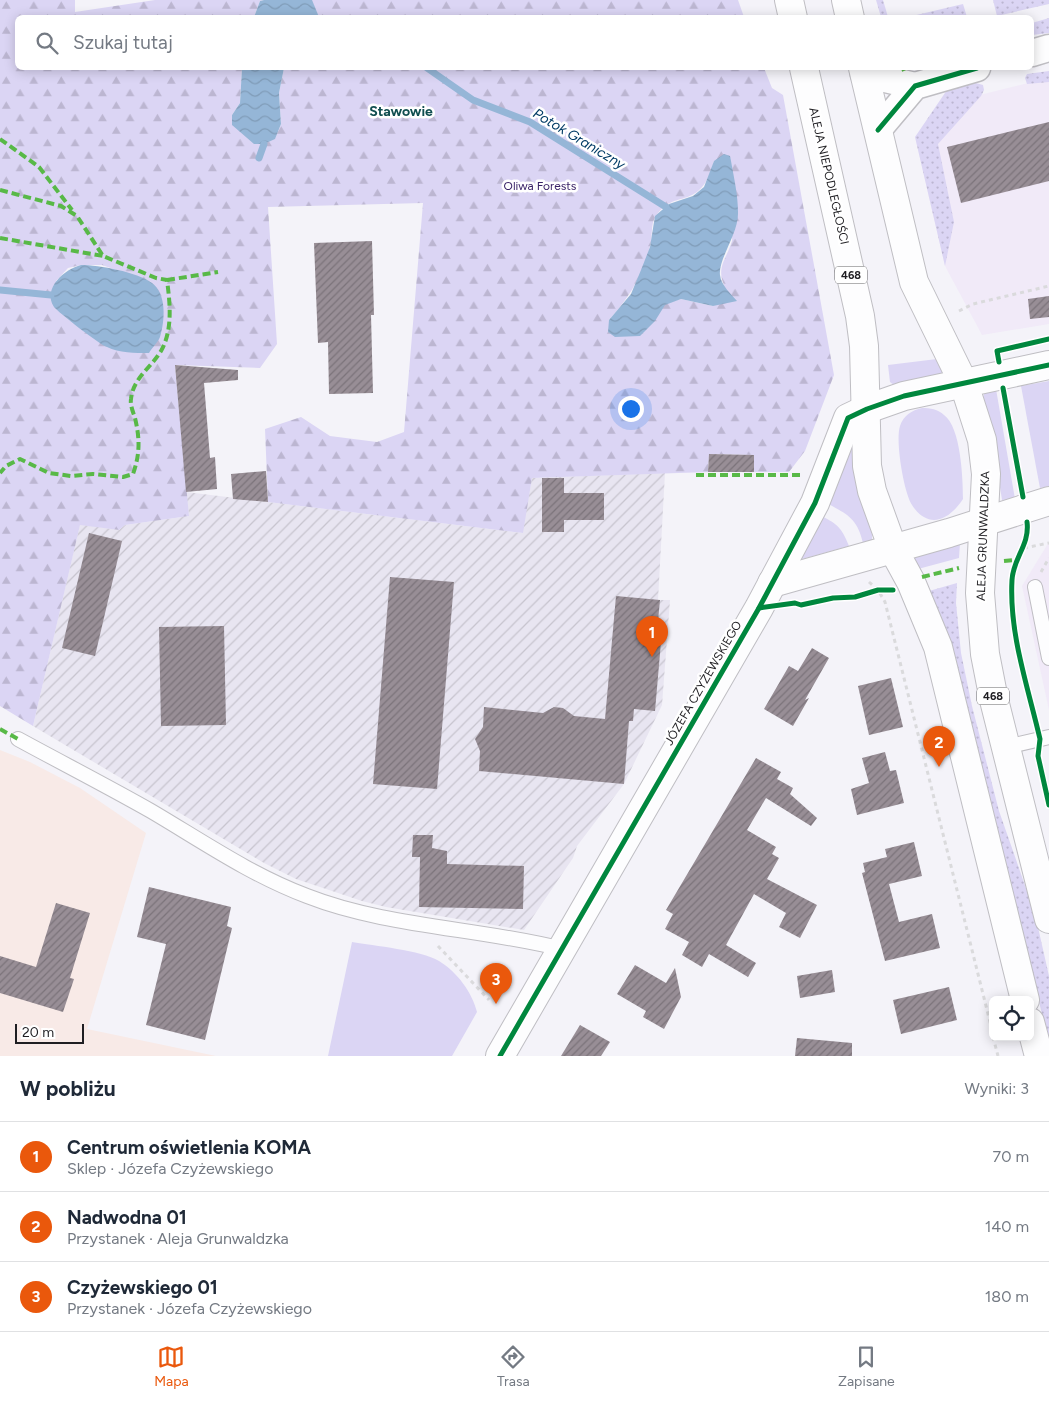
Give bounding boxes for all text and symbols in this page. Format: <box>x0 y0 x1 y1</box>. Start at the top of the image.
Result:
search box <box>15 15 1034 70</box>
icon: search <box>33 29 61 57</box>
text: Szukaj tutaj <box>73 31 173 54</box>
district label: Stawowie <box>369 103 433 120</box>
water label: Potok Graniczny <box>530 105 629 173</box>
street label: ALEJA NIEPODLEGŁOŚCI <box>806 106 852 246</box>
park label: Oliwa Forests <box>504 179 577 193</box>
road number: 468 <box>835 266 867 284</box>
your location <box>618 396 644 422</box>
street label: ALEJA GRUNWALDZKA <box>974 471 992 601</box>
pin: 1 <box>636 616 668 657</box>
street label: JÓZEFA CZYŻEWSKIEGO <box>662 618 744 748</box>
road number: 468 <box>977 688 1009 704</box>
pin: 2 <box>923 726 955 767</box>
pin: 3 <box>480 963 512 1004</box>
map controls <box>989 996 1034 1041</box>
button: locate <box>989 996 1034 1041</box>
scale bar <box>15 1021 84 1044</box>
text: 20 m <box>22 1024 54 1041</box>
text: W pobliżu <box>20 1076 116 1101</box>
text: Wyniki: 3 <box>964 1079 1029 1098</box>
text: Centrum oświetlenia KOMA <box>67 1136 311 1159</box>
text: 1 <box>33 1147 39 1166</box>
text: 70 m <box>993 1147 1029 1166</box>
text: Sklep · Józefa Czyżewskiego <box>67 1159 273 1178</box>
text: Nadwodna 01 <box>67 1206 187 1229</box>
text: 2 <box>31 1217 41 1236</box>
text: 140 m <box>985 1217 1029 1236</box>
text: Przystanek · Aleja Grunwaldzka <box>67 1229 289 1248</box>
text: Czyżewskiego 01 <box>67 1276 218 1299</box>
text: 3 <box>32 1287 40 1306</box>
text: 180 m <box>985 1287 1029 1306</box>
text: Przystanek · Józefa Czyżewskiego <box>67 1299 312 1318</box>
tab: Mapa <box>154 1343 189 1390</box>
tab: Trasa <box>497 1343 530 1390</box>
tab: Zapisane <box>838 1343 895 1390</box>

